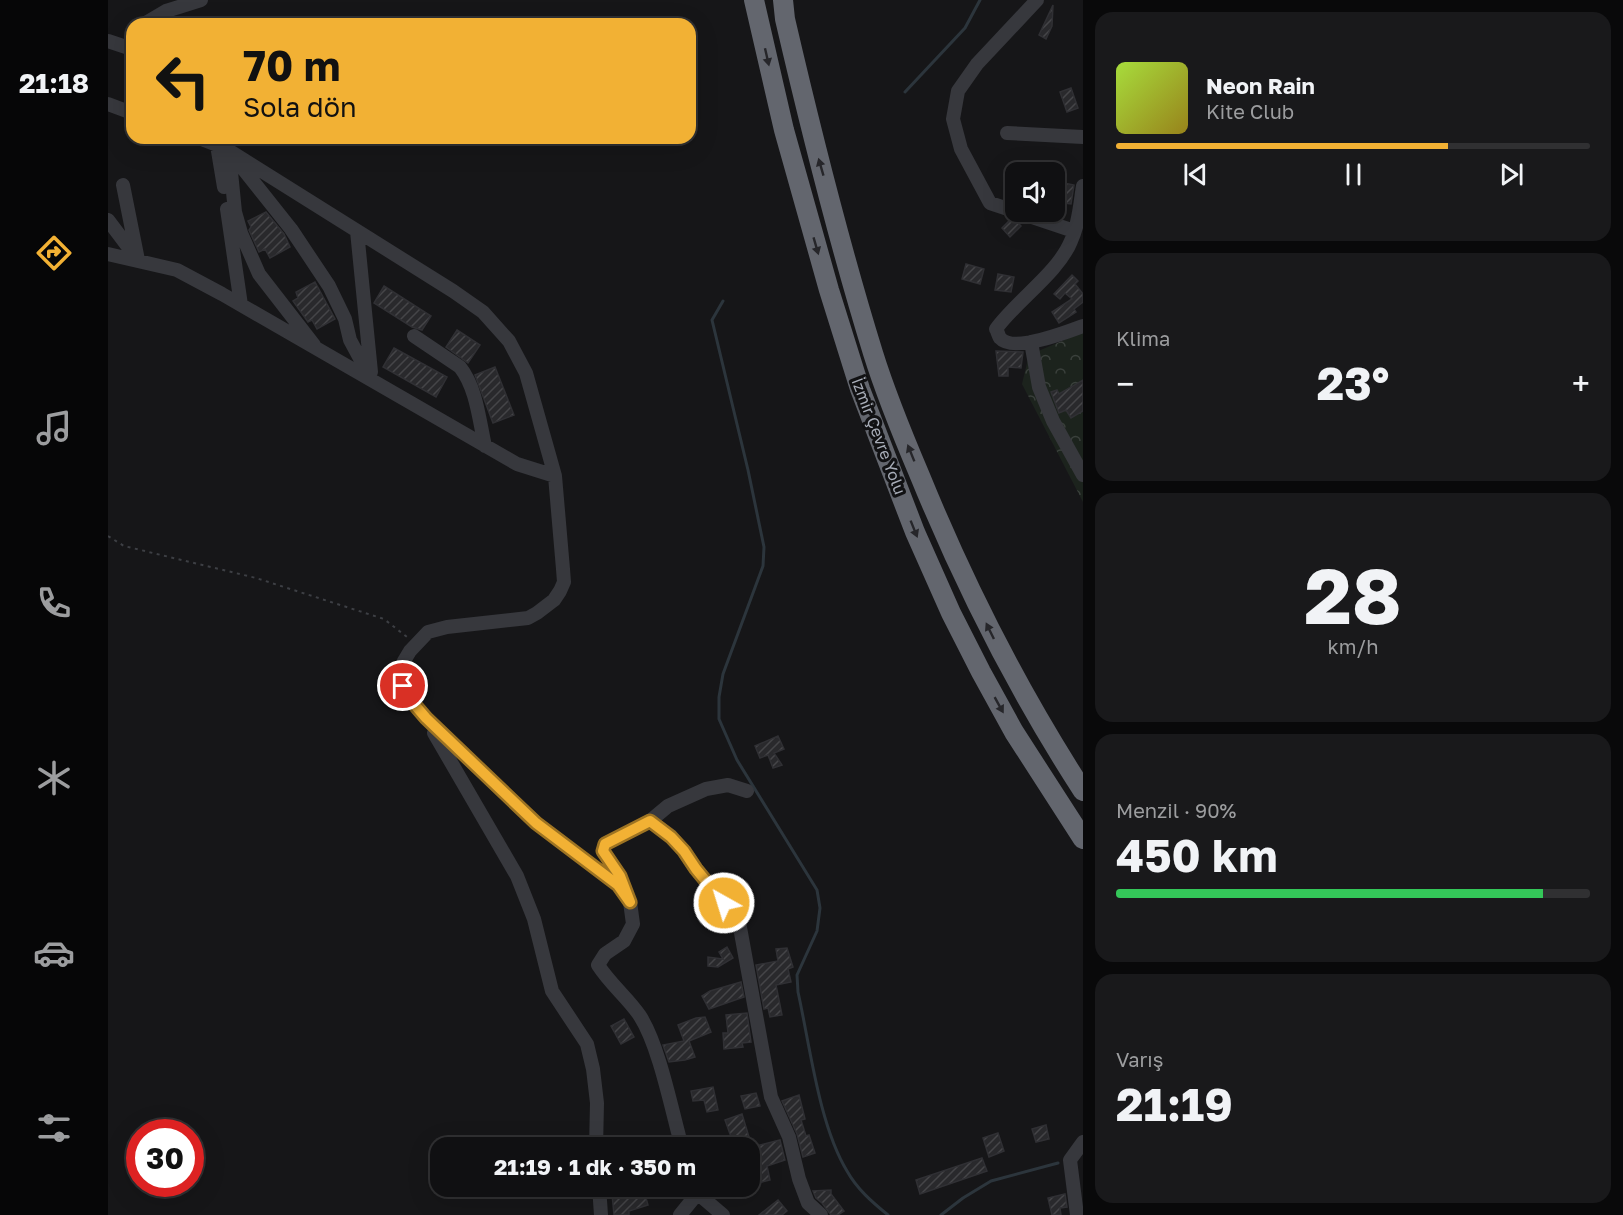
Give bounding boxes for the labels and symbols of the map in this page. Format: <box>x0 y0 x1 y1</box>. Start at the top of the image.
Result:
one-way arrow <box>763 48 772 67</box>
one-way arrow <box>816 158 825 176</box>
one-way arrow <box>812 237 821 255</box>
street label: İzmir Çevre Yolu <box>848 375 910 497</box>
one-way arrow <box>906 444 916 462</box>
one-way arrow <box>910 520 919 538</box>
one-way arrow <box>986 622 996 640</box>
pin <box>377 660 428 711</box>
one-way arrow <box>994 696 1004 713</box>
position arrow <box>692 871 756 935</box>
speed limit sign: 30 <box>126 1119 204 1197</box>

